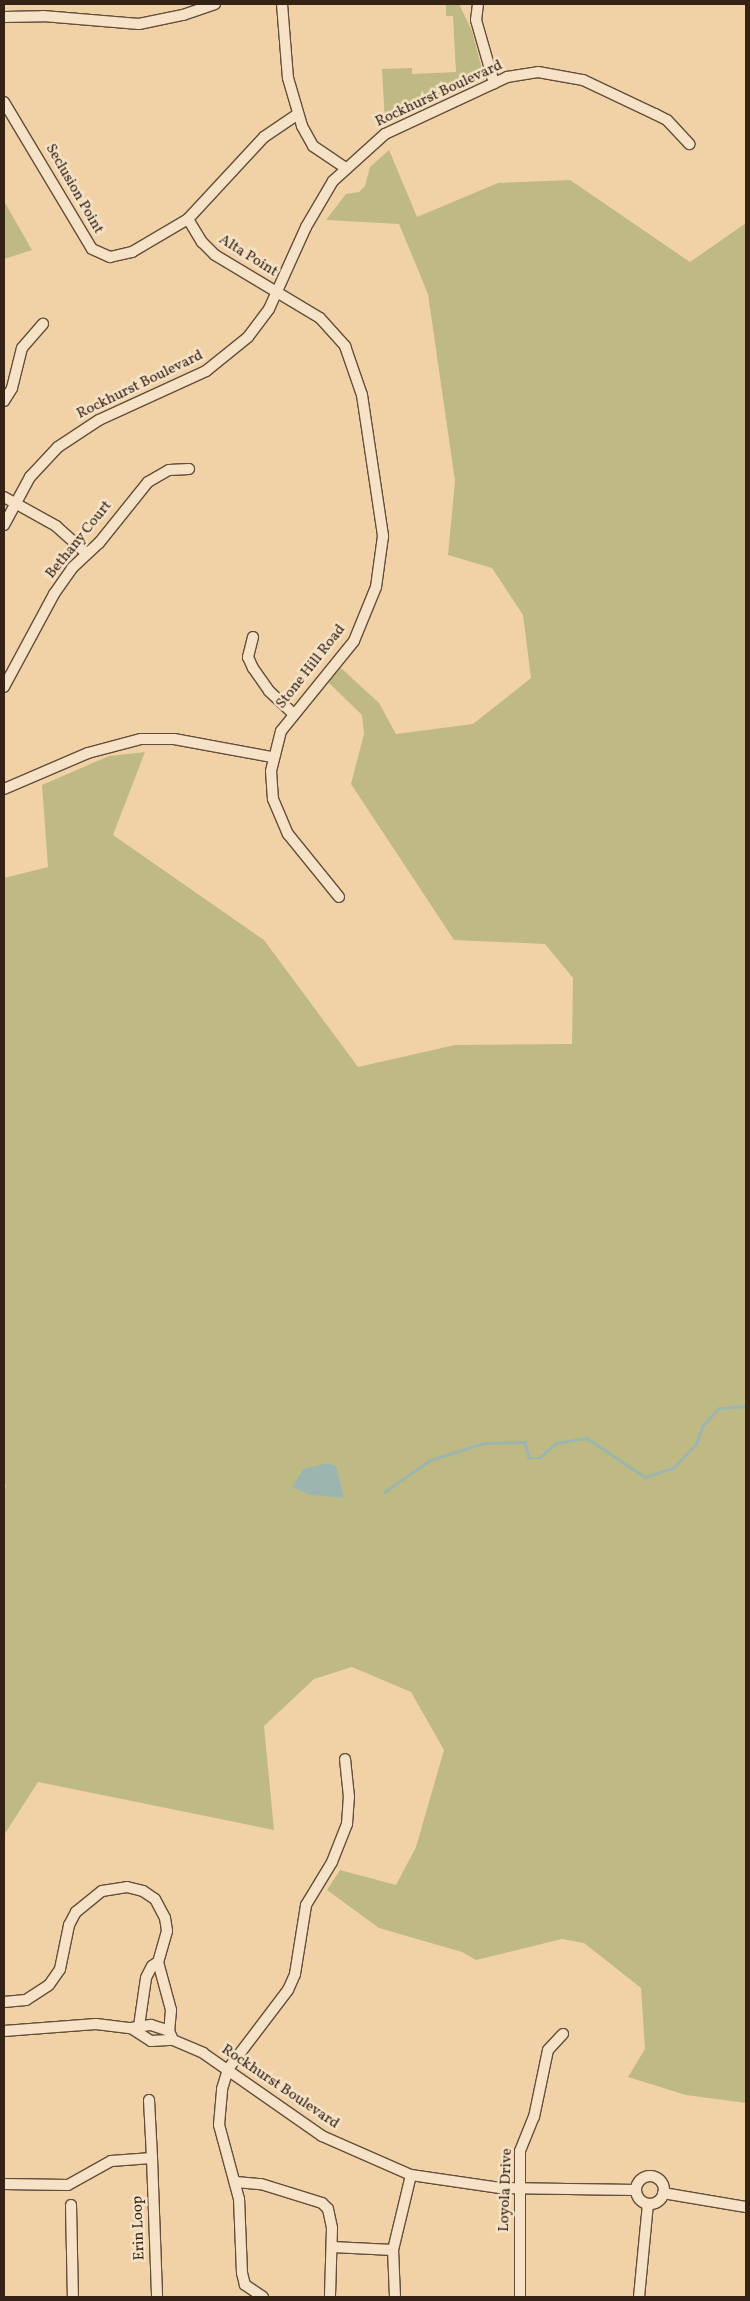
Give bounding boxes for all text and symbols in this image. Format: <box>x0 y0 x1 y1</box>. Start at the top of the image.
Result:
street label: Rockhurst Boulevard <box>373 57 505 131</box>
street label: Seclusion Point <box>41 141 107 237</box>
street label: Alta Point <box>215 231 281 281</box>
street label: Rockhurst Boulevard <box>74 347 206 423</box>
street label: Bethany Court <box>42 497 116 583</box>
street label: Stone Hill Road <box>272 621 350 713</box>
street label: Rockhurst Boulevard <box>218 2041 342 2133</box>
street label: Loyola Drive <box>496 2148 516 2232</box>
street label: Erin Loop <box>129 2195 149 2261</box>

